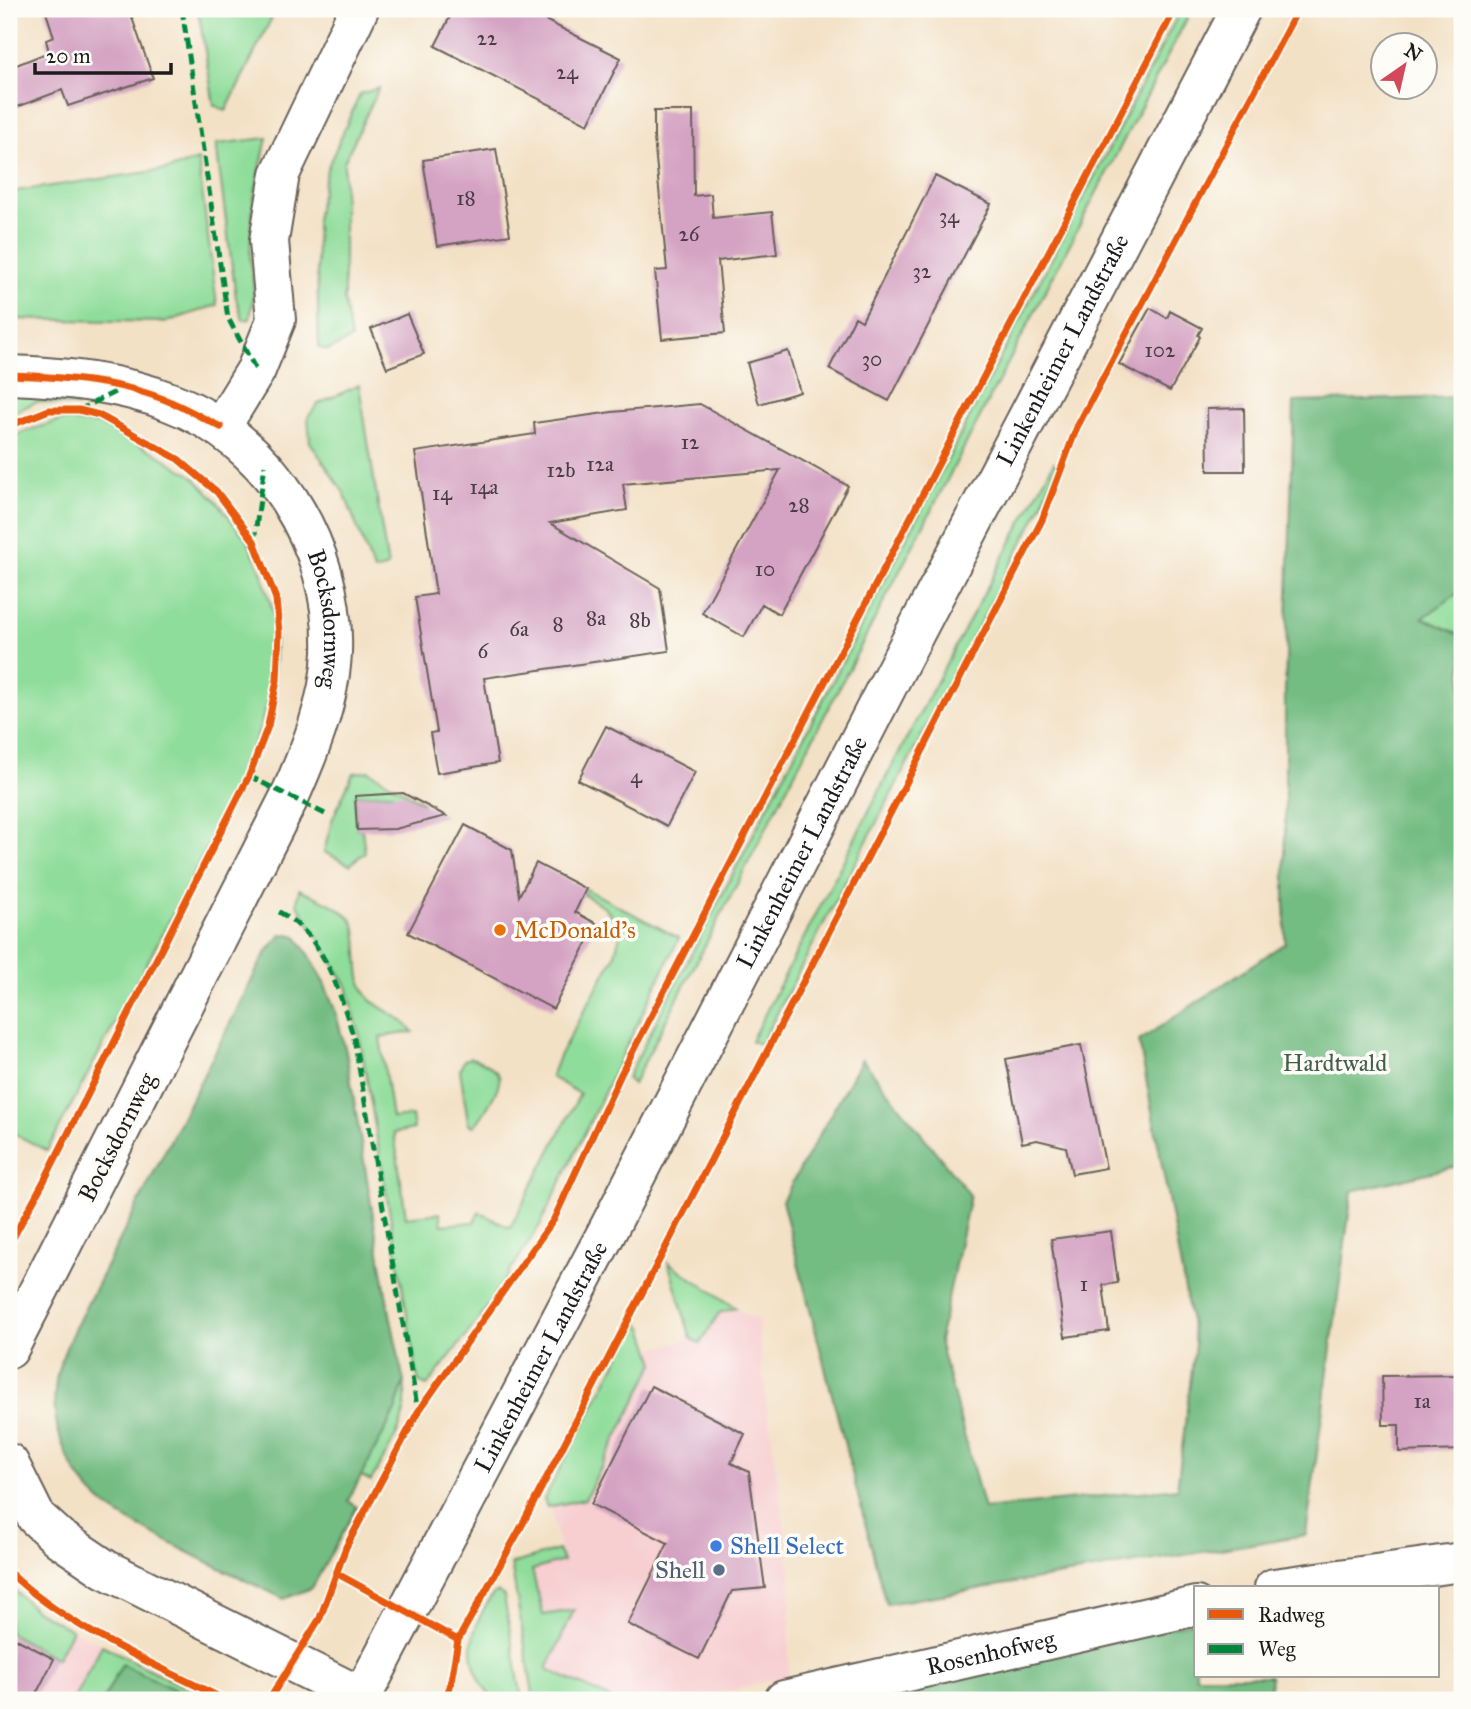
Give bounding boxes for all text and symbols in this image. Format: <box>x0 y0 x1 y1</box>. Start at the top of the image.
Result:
house number: 22 <box>477 25 498 51</box>
scale bar <box>35 32 172 76</box>
north arrow <box>1370 32 1440 102</box>
text: N <box>1400 38 1426 66</box>
text: 20 m <box>46 43 91 69</box>
house number: 24 <box>556 59 579 85</box>
house number: 18 <box>456 185 476 211</box>
house number: 34 <box>939 203 960 229</box>
house number: 26 <box>678 221 701 247</box>
street label: Linkenheimer Landstraße <box>990 229 1136 471</box>
house number: 32 <box>913 258 932 284</box>
house number: 102 <box>1145 337 1176 363</box>
house number: 30 <box>862 346 882 372</box>
house number: 12 <box>681 429 700 455</box>
house number: 12a <box>586 451 614 477</box>
house number: 12b <box>547 457 575 483</box>
house number: 14a <box>470 474 499 500</box>
house number: 14 <box>432 480 453 506</box>
house number: 28 <box>788 492 810 518</box>
street label: Bocksdornweg <box>301 545 347 692</box>
house number: 10 <box>755 556 775 582</box>
house number: 8a <box>586 605 606 631</box>
house number: 8b <box>629 607 651 633</box>
house number: 8 <box>552 611 564 637</box>
house number: 6a <box>509 616 529 642</box>
house number: 6 <box>478 638 490 664</box>
street label: Linkenheimer Landstraße <box>730 731 874 974</box>
house number: 4 <box>630 763 643 789</box>
place label: McDonald's <box>514 915 636 945</box>
marker: McDonald's <box>492 922 508 938</box>
park label: Hardtwald <box>1283 1048 1387 1078</box>
street label: Bocksdornweg <box>72 1067 163 1207</box>
street label: Linkenheimer Landstraße <box>468 1236 614 1478</box>
house number: 1 <box>1080 1271 1088 1297</box>
house number: 1a <box>1413 1388 1431 1414</box>
place label: Shell Select <box>730 1531 845 1561</box>
marker: Shell Select <box>708 1538 724 1554</box>
place label: Shell <box>655 1555 705 1585</box>
marker: Shell <box>711 1562 727 1578</box>
legend <box>1194 1586 1440 1678</box>
text: Radweg <box>1258 1602 1324 1628</box>
street label: Rosenhofweg <box>924 1623 1059 1682</box>
text: Weg <box>1258 1636 1296 1662</box>

